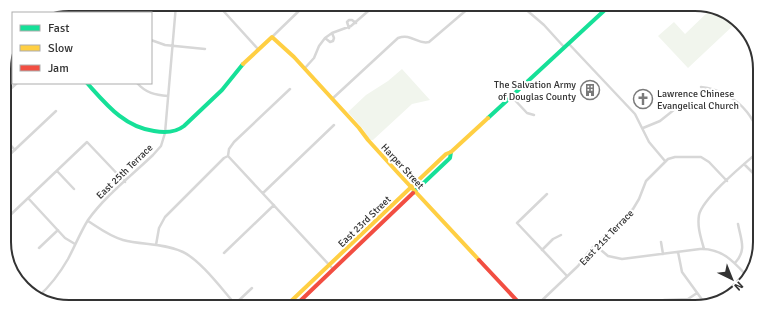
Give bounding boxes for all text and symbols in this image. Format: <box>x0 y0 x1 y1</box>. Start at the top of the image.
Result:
legend <box>12 12 152 84</box>
text: Fast <box>48 21 69 36</box>
text: Slow <box>48 41 73 56</box>
text: Jam <box>48 61 69 76</box>
place label: The Salvation Army of Douglas County <box>494 79 576 103</box>
building icon: The Salvation Army of Douglas County <box>579 79 601 101</box>
church icon: Lawrence Chinese Evangelical Church <box>632 88 654 110</box>
place label: Lawrence Chinese Evangelical Church <box>657 88 739 112</box>
street label: Harper Street <box>378 141 427 192</box>
street label: East 25th Terrace <box>94 142 155 202</box>
street label: East 23rd Street <box>336 193 394 250</box>
street label: East 21st Terrace <box>577 207 636 268</box>
north arrow <box>712 259 752 299</box>
text: N <box>731 279 746 293</box>

